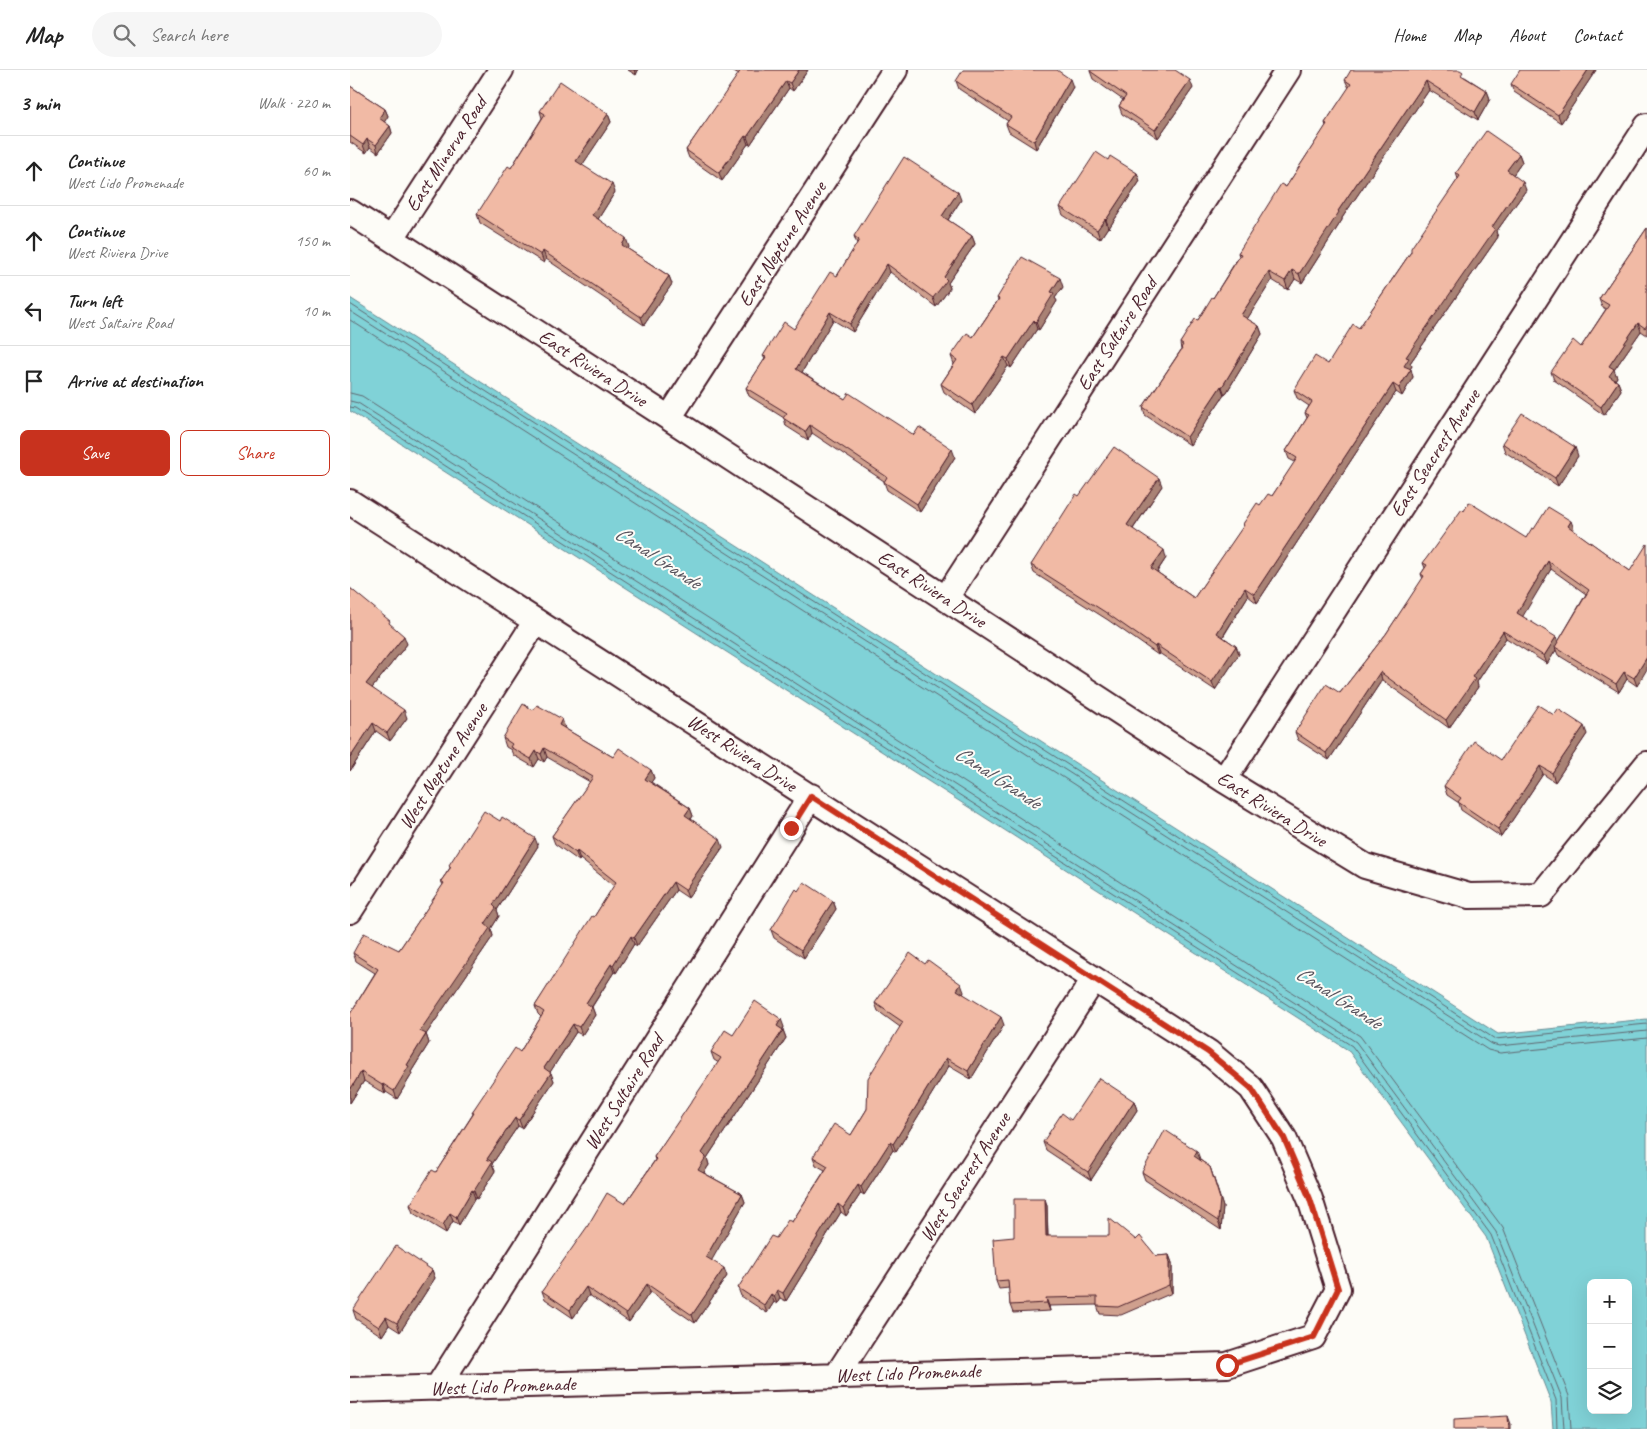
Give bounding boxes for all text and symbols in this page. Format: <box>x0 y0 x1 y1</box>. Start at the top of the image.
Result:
search box <box>92 12 442 57</box>
text: Map <box>25 20 62 50</box>
icon: search <box>110 21 138 49</box>
text: Search here <box>150 23 228 47</box>
text: Home <box>1393 24 1426 46</box>
text: Map <box>1454 24 1481 46</box>
text: About <box>1509 24 1545 46</box>
text: Contact <box>1573 24 1622 46</box>
street label: East Minerva Road <box>399 89 494 216</box>
text: 3 min <box>20 90 60 116</box>
text: Walk · 220 m <box>258 93 330 113</box>
text: Continue <box>67 149 124 173</box>
icon: ahead <box>20 157 48 185</box>
text: 60 m <box>303 161 330 181</box>
text: West Lido Promenade <box>67 173 183 193</box>
street label: East Neptune Avenue <box>732 176 833 311</box>
text: Continue <box>67 219 124 243</box>
icon: ahead <box>20 227 48 255</box>
text: 150 m <box>296 231 330 251</box>
text: West Riviera Drive <box>67 243 168 263</box>
street label: East Saltaire Road <box>1071 270 1165 395</box>
text: Turn left <box>67 289 122 313</box>
icon: left <box>20 297 48 325</box>
text: 10 m <box>303 301 330 321</box>
text: West Saltaire Road <box>67 313 172 333</box>
street label: East Riviera Drive <box>534 324 653 413</box>
icon: arrive <box>20 367 48 395</box>
text: Arrive at destination <box>67 369 203 393</box>
street label: East Seacrest Avenue <box>1384 383 1486 522</box>
button: Save <box>20 430 170 476</box>
button: Share <box>180 430 330 476</box>
water label: Canal Grande <box>610 520 708 596</box>
street label: East Riviera Drive <box>873 545 992 634</box>
street label: West Neptune Avenue <box>393 697 494 834</box>
street label: West Riviera Drive <box>683 708 803 799</box>
water label: Canal Grande <box>950 740 1048 816</box>
street label: East Riviera Drive <box>1213 765 1333 853</box>
route end <box>780 817 803 840</box>
water label: Canal Grande <box>1291 960 1389 1036</box>
street label: West Saltaire Road <box>578 1027 671 1155</box>
street label: West Seacrest Avenue <box>914 1106 1017 1246</box>
map controls <box>1587 1279 1632 1414</box>
button: + <box>1587 1279 1632 1324</box>
button: − <box>1587 1324 1632 1369</box>
route start <box>1216 1354 1239 1377</box>
street label: West Lido Promenade <box>835 1358 982 1388</box>
button: layers <box>1587 1369 1632 1414</box>
street label: West Lido Promenade <box>430 1371 577 1401</box>

